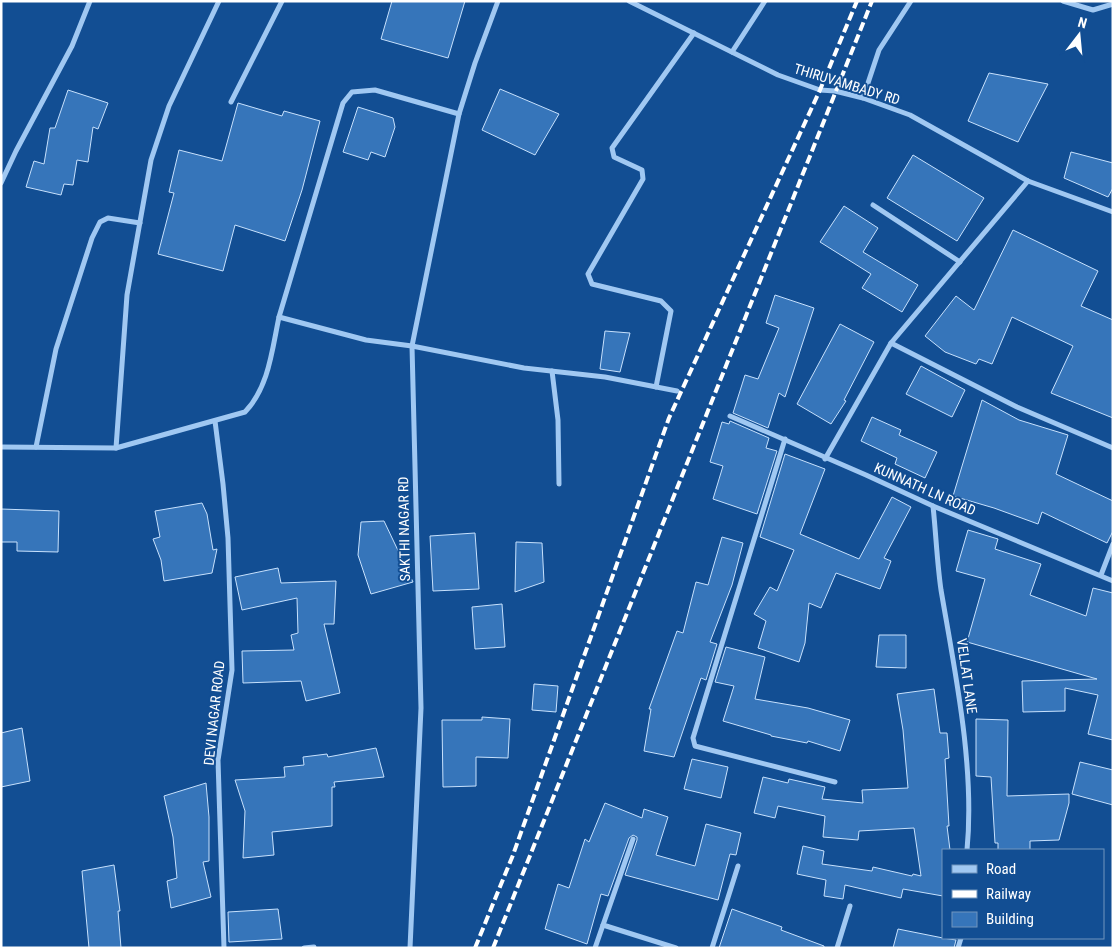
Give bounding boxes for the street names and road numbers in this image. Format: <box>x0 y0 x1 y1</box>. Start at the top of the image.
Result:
street label: THIRUVAMBADY RD <box>792 60 902 108</box>
street label: KUNNATH LN ROAD <box>872 459 978 519</box>
street label: SAKTHI NAGAR RD <box>395 476 413 582</box>
street label: VELLAT LANE <box>954 637 980 715</box>
street label: DEVI NAGAR ROAD <box>201 660 227 766</box>

